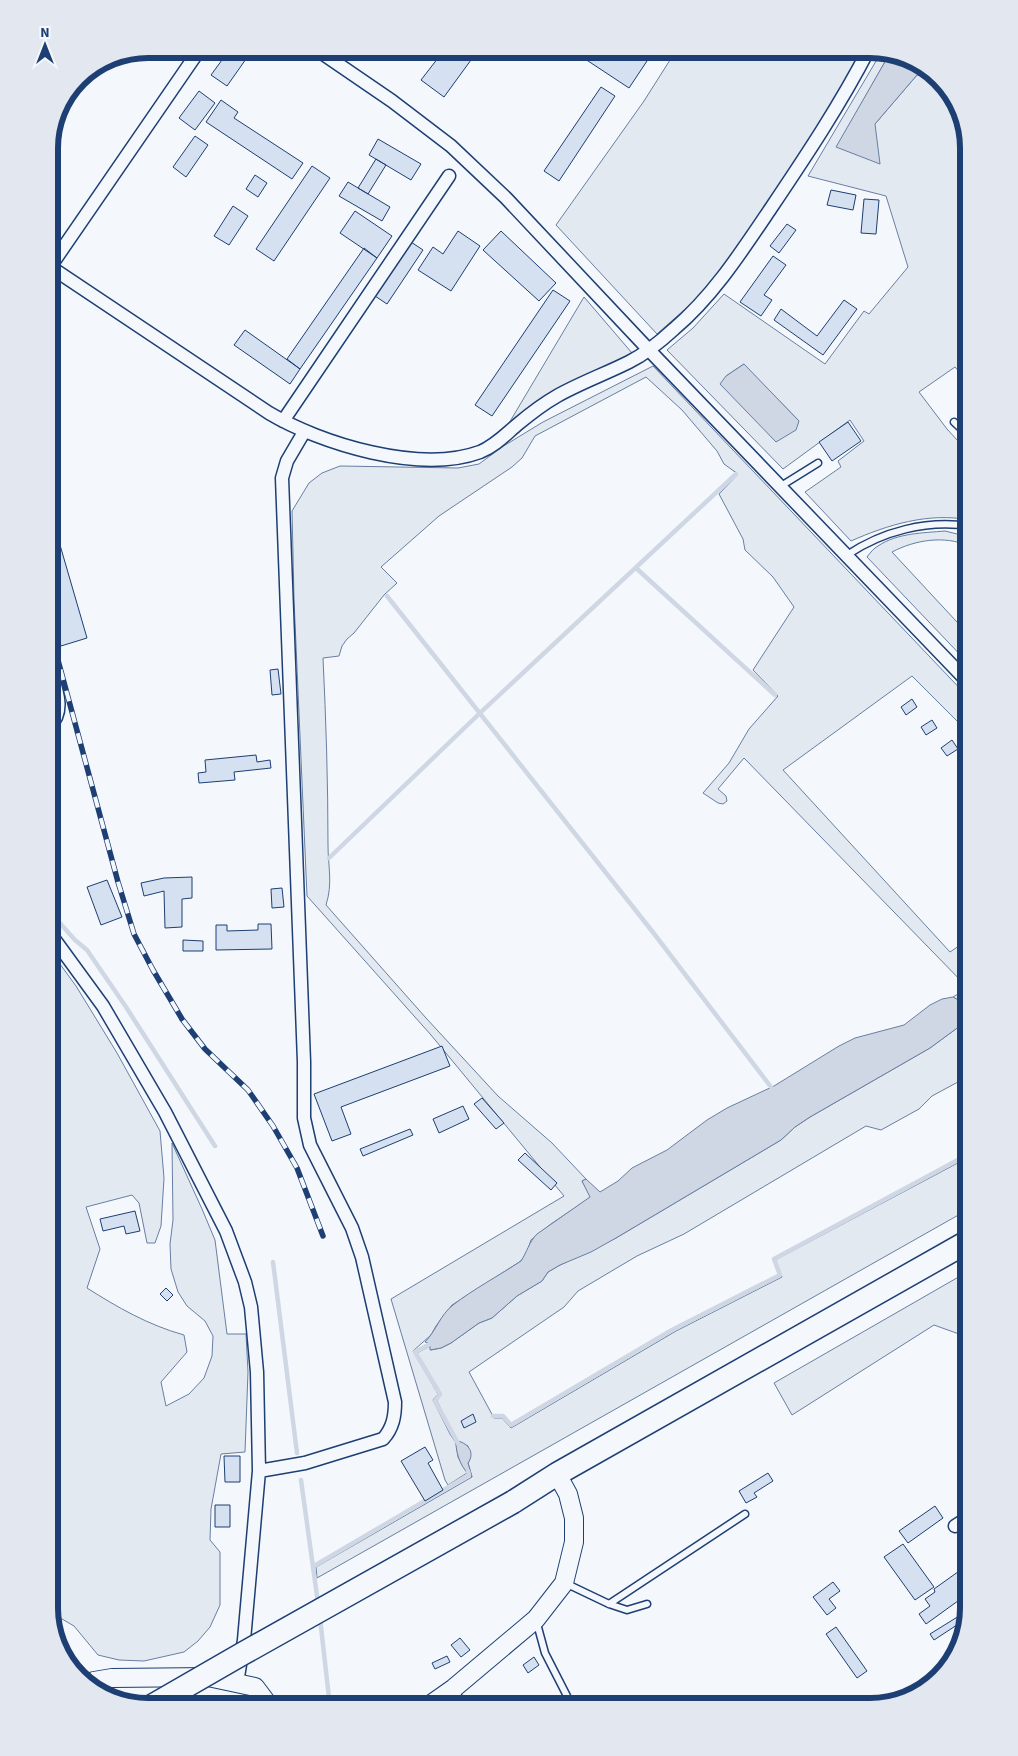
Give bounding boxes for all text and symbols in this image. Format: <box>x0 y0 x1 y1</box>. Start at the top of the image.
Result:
north arrow <box>20 20 70 70</box>
text: N <box>40 23 50 43</box>

